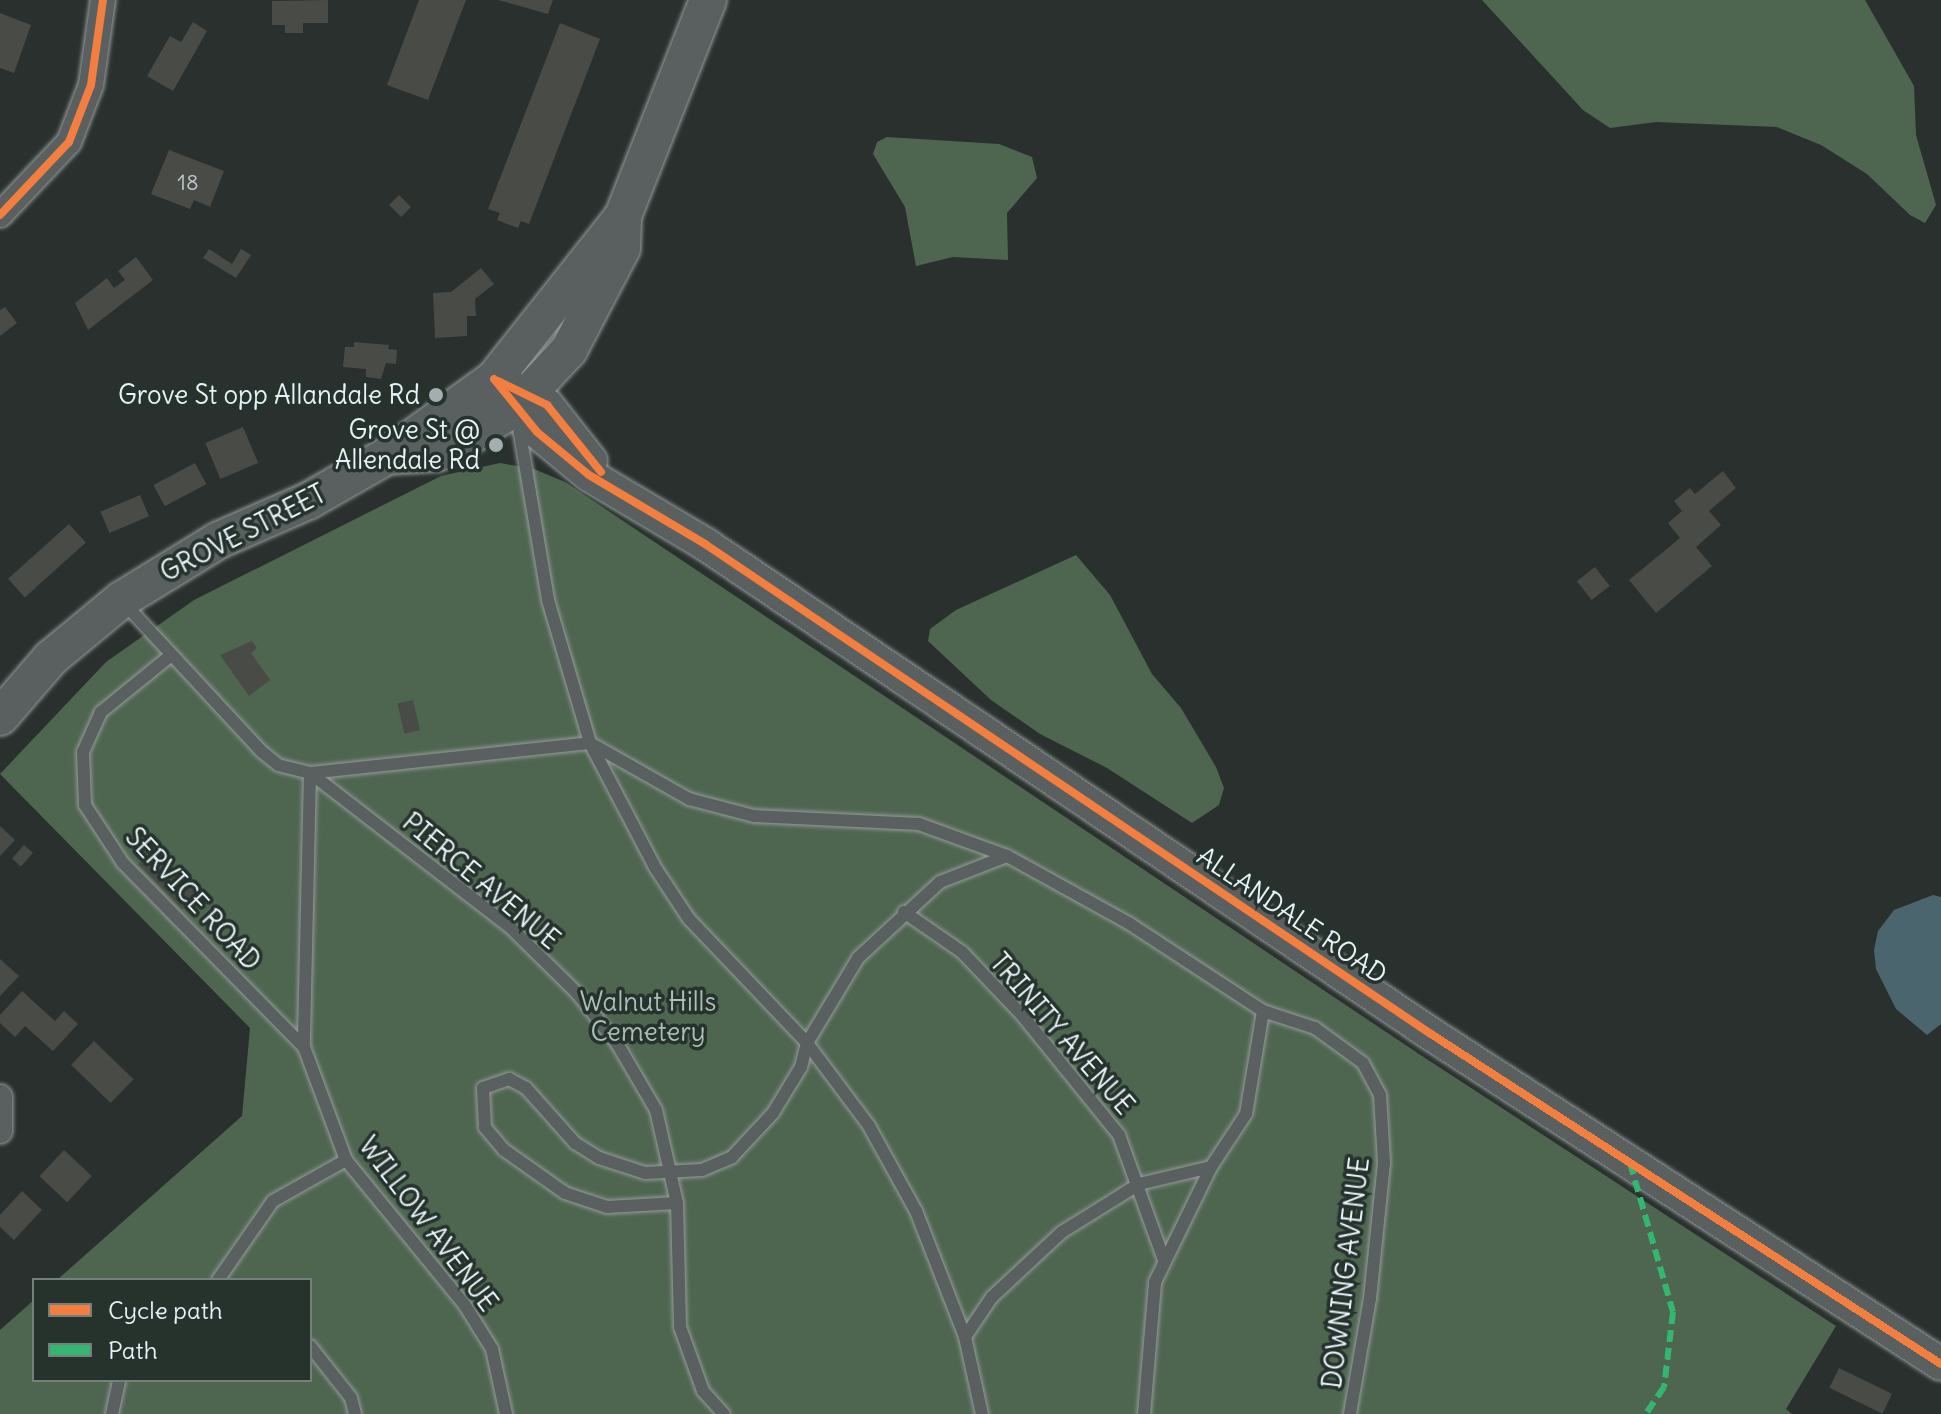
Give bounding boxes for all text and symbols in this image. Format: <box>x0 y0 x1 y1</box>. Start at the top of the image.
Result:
house number: 18 <box>177 170 199 196</box>
place label: Grove St opp Allandale Rd <box>118 379 420 411</box>
marker: Grove St opp Allandale Rd <box>427 386 445 404</box>
place label: Grove St @ Allendale Rd <box>335 414 480 476</box>
marker: Grove St @ Allendale Rd <box>487 436 505 454</box>
street label: GROVE STREET <box>155 478 331 588</box>
street label: PIERCE AVENUE <box>396 806 566 956</box>
street label: SERVICE ROAD <box>119 821 267 977</box>
street label: ALLANDALE ROAD <box>1191 840 1393 990</box>
street label: TRINITY AVENUE <box>984 947 1140 1121</box>
park label: Walnut Hills Cemetery <box>580 986 716 1048</box>
street label: WILLOW AVENUE <box>352 1131 504 1317</box>
street label: DOWNING AVENUE <box>1316 1156 1376 1390</box>
legend <box>32 1278 312 1382</box>
text: Cycle path <box>108 1295 223 1325</box>
text: Path <box>108 1335 158 1365</box>

